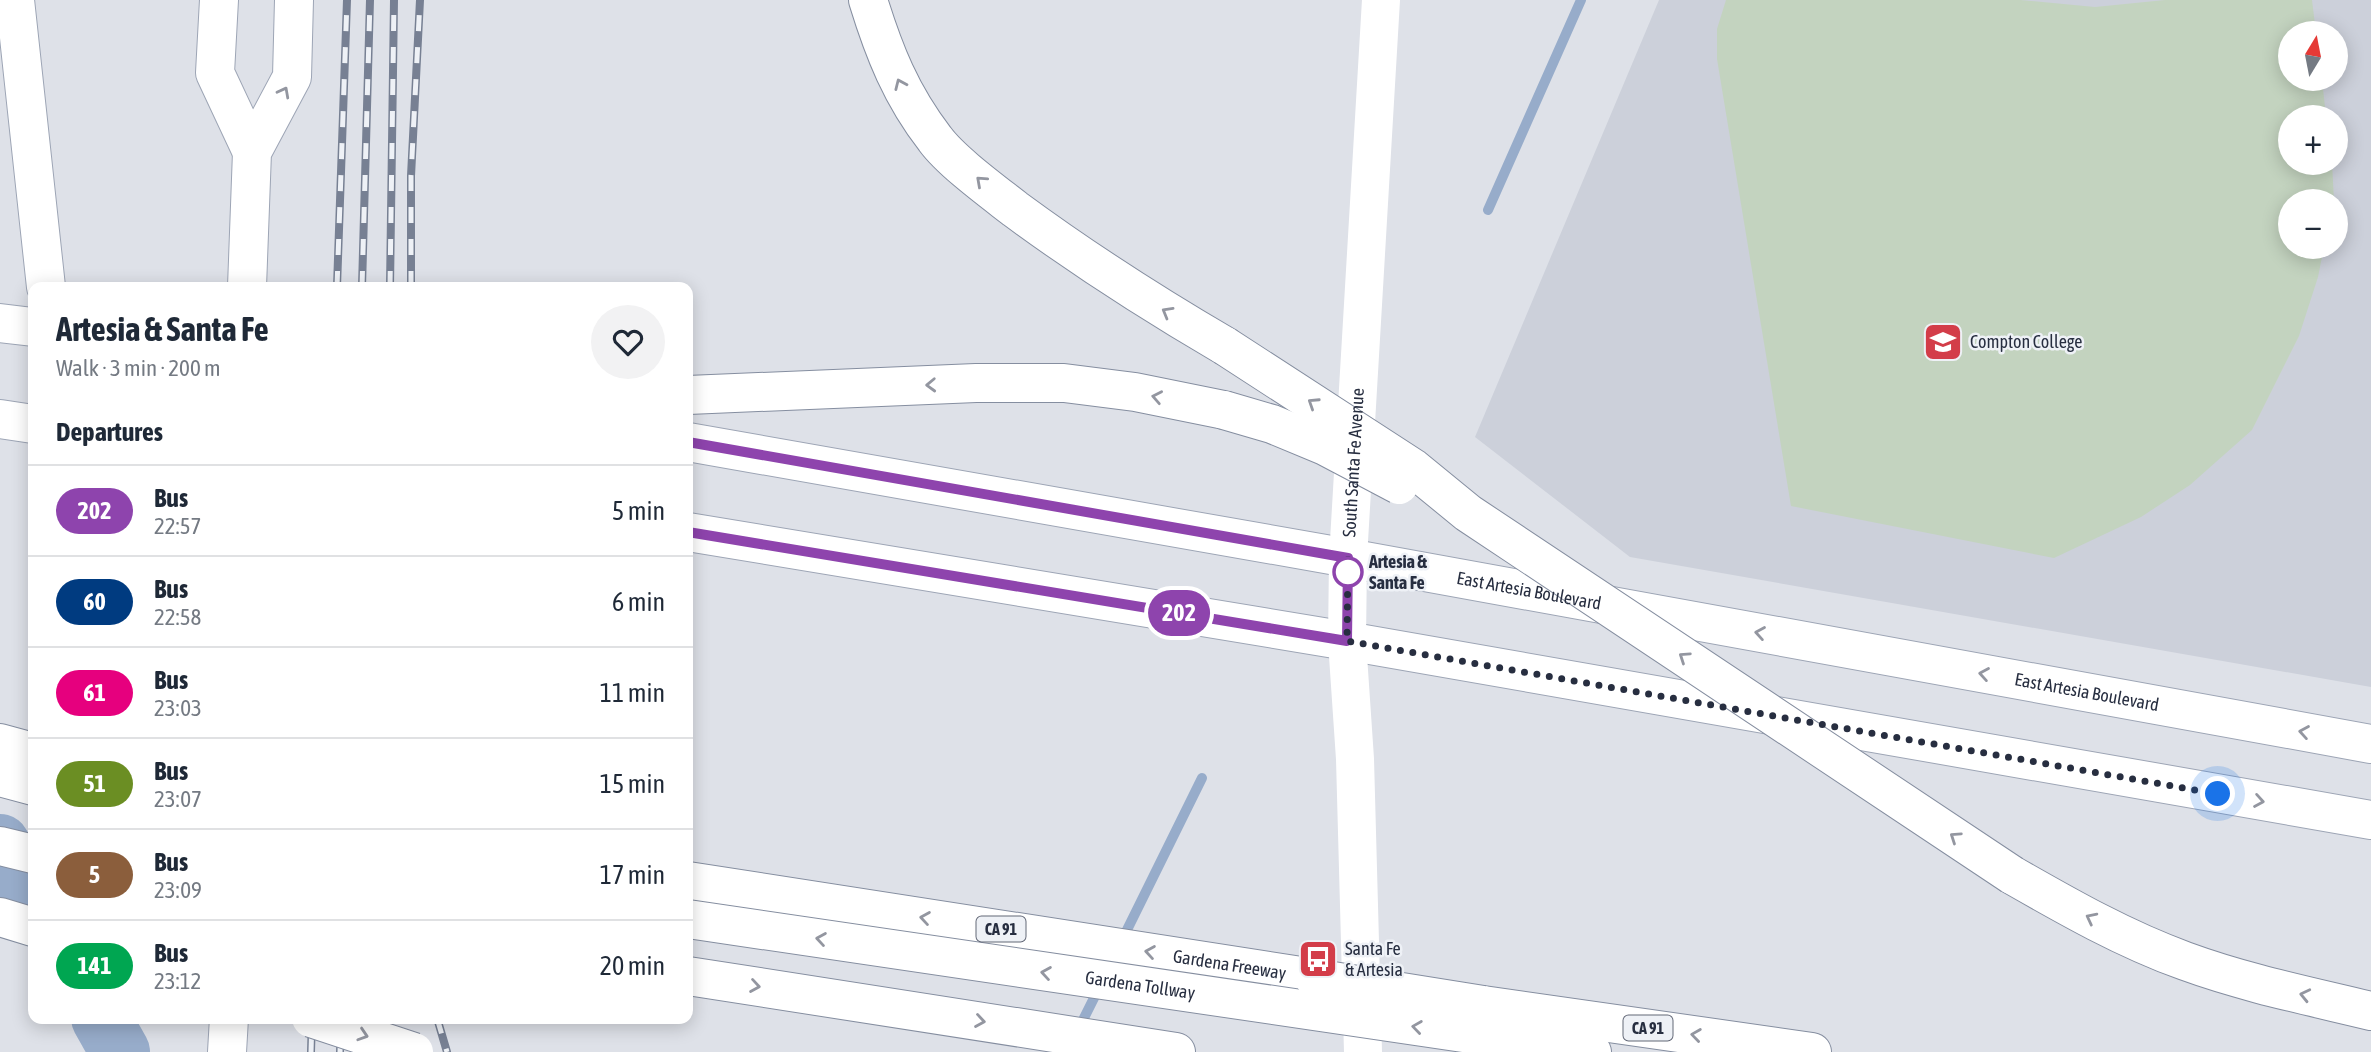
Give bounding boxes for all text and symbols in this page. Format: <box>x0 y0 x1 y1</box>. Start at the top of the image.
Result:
north arrow <box>2278 21 2348 91</box>
map controls <box>2278 21 2348 259</box>
one-way arrow <box>894 79 908 92</box>
one-way arrow <box>276 87 289 99</box>
button: + <box>2278 105 2348 175</box>
one-way arrow <box>976 177 989 189</box>
button: − <box>2278 189 2348 259</box>
button: heart <box>591 305 665 379</box>
one-way arrow <box>1161 307 1174 320</box>
text: Artesia & Santa Fe <box>56 310 269 348</box>
school or university icon: Compton College <box>1922 321 1964 363</box>
place label: Compton College <box>1970 331 2082 352</box>
text: Walk · 3 min · 200 m <box>56 355 220 381</box>
one-way arrow <box>925 377 936 392</box>
street label: South Santa Fe Avenue <box>1338 387 1368 538</box>
one-way arrow <box>1151 390 1163 405</box>
one-way arrow <box>1308 398 1321 411</box>
text: Departures <box>56 417 163 447</box>
text: Bus <box>154 483 188 513</box>
text: 5 min <box>612 496 665 526</box>
text: 202 <box>78 497 111 524</box>
text: 22:57 <box>154 513 201 539</box>
place label: Artesia & Santa Fe <box>1368 551 1427 593</box>
marker: Artesia & Santa Fe <box>1333 557 1363 587</box>
street label: East Artesia Boulevard <box>1455 567 1603 614</box>
text: Bus <box>154 574 188 604</box>
text: 6 min <box>612 587 665 617</box>
text: 60 <box>83 588 106 615</box>
line badge: 202 <box>1139 590 1219 636</box>
text: 202 <box>1162 599 1196 626</box>
text: 22:58 <box>154 604 201 630</box>
one-way arrow <box>1754 626 1766 641</box>
one-way arrow <box>1679 653 1692 665</box>
text: Bus <box>154 665 188 695</box>
one-way arrow <box>1978 667 1990 682</box>
street label: East Artesia Boulevard <box>2013 668 2161 715</box>
text: 11 min <box>600 678 665 708</box>
text: 61 <box>83 679 106 706</box>
text: 23:03 <box>154 695 202 721</box>
one-way arrow <box>2298 725 2310 740</box>
text: Bus <box>154 756 188 786</box>
text: 15 min <box>600 769 665 799</box>
text: 51 <box>83 770 106 797</box>
your location <box>2200 776 2235 811</box>
text: 23:07 <box>154 786 202 812</box>
one-way arrow <box>2253 793 2265 808</box>
one-way arrow <box>1950 833 1963 845</box>
text: Bus <box>154 847 188 877</box>
text: 17 min <box>600 860 665 890</box>
text: 5 <box>89 861 100 888</box>
text: 23:09 <box>154 877 202 903</box>
one-way arrow <box>919 911 931 926</box>
one-way arrow <box>2086 913 2098 927</box>
road number: CA 91 <box>976 917 1026 942</box>
one-way arrow <box>815 932 827 947</box>
text: Bus <box>154 938 188 968</box>
bus stop icon: Santa Fe & Artesia <box>1297 938 1339 980</box>
place label: Santa Fe & Artesia <box>1345 938 1403 980</box>
one-way arrow <box>1144 945 1156 960</box>
street label: Gardena Freeway <box>1172 945 1288 984</box>
text: 20 min <box>600 951 665 981</box>
text: 141 <box>78 952 111 979</box>
one-way arrow <box>1040 966 1052 981</box>
street label: Gardena Tollway <box>1084 967 1196 1003</box>
text: 23:12 <box>154 968 201 994</box>
one-way arrow <box>749 978 761 993</box>
one-way arrow <box>2299 989 2311 1004</box>
one-way arrow <box>974 1013 986 1028</box>
road number: CA 91 <box>1624 1016 1672 1040</box>
one-way arrow <box>1411 1019 1423 1034</box>
one-way arrow <box>356 1027 368 1041</box>
one-way arrow <box>1690 1028 1702 1043</box>

